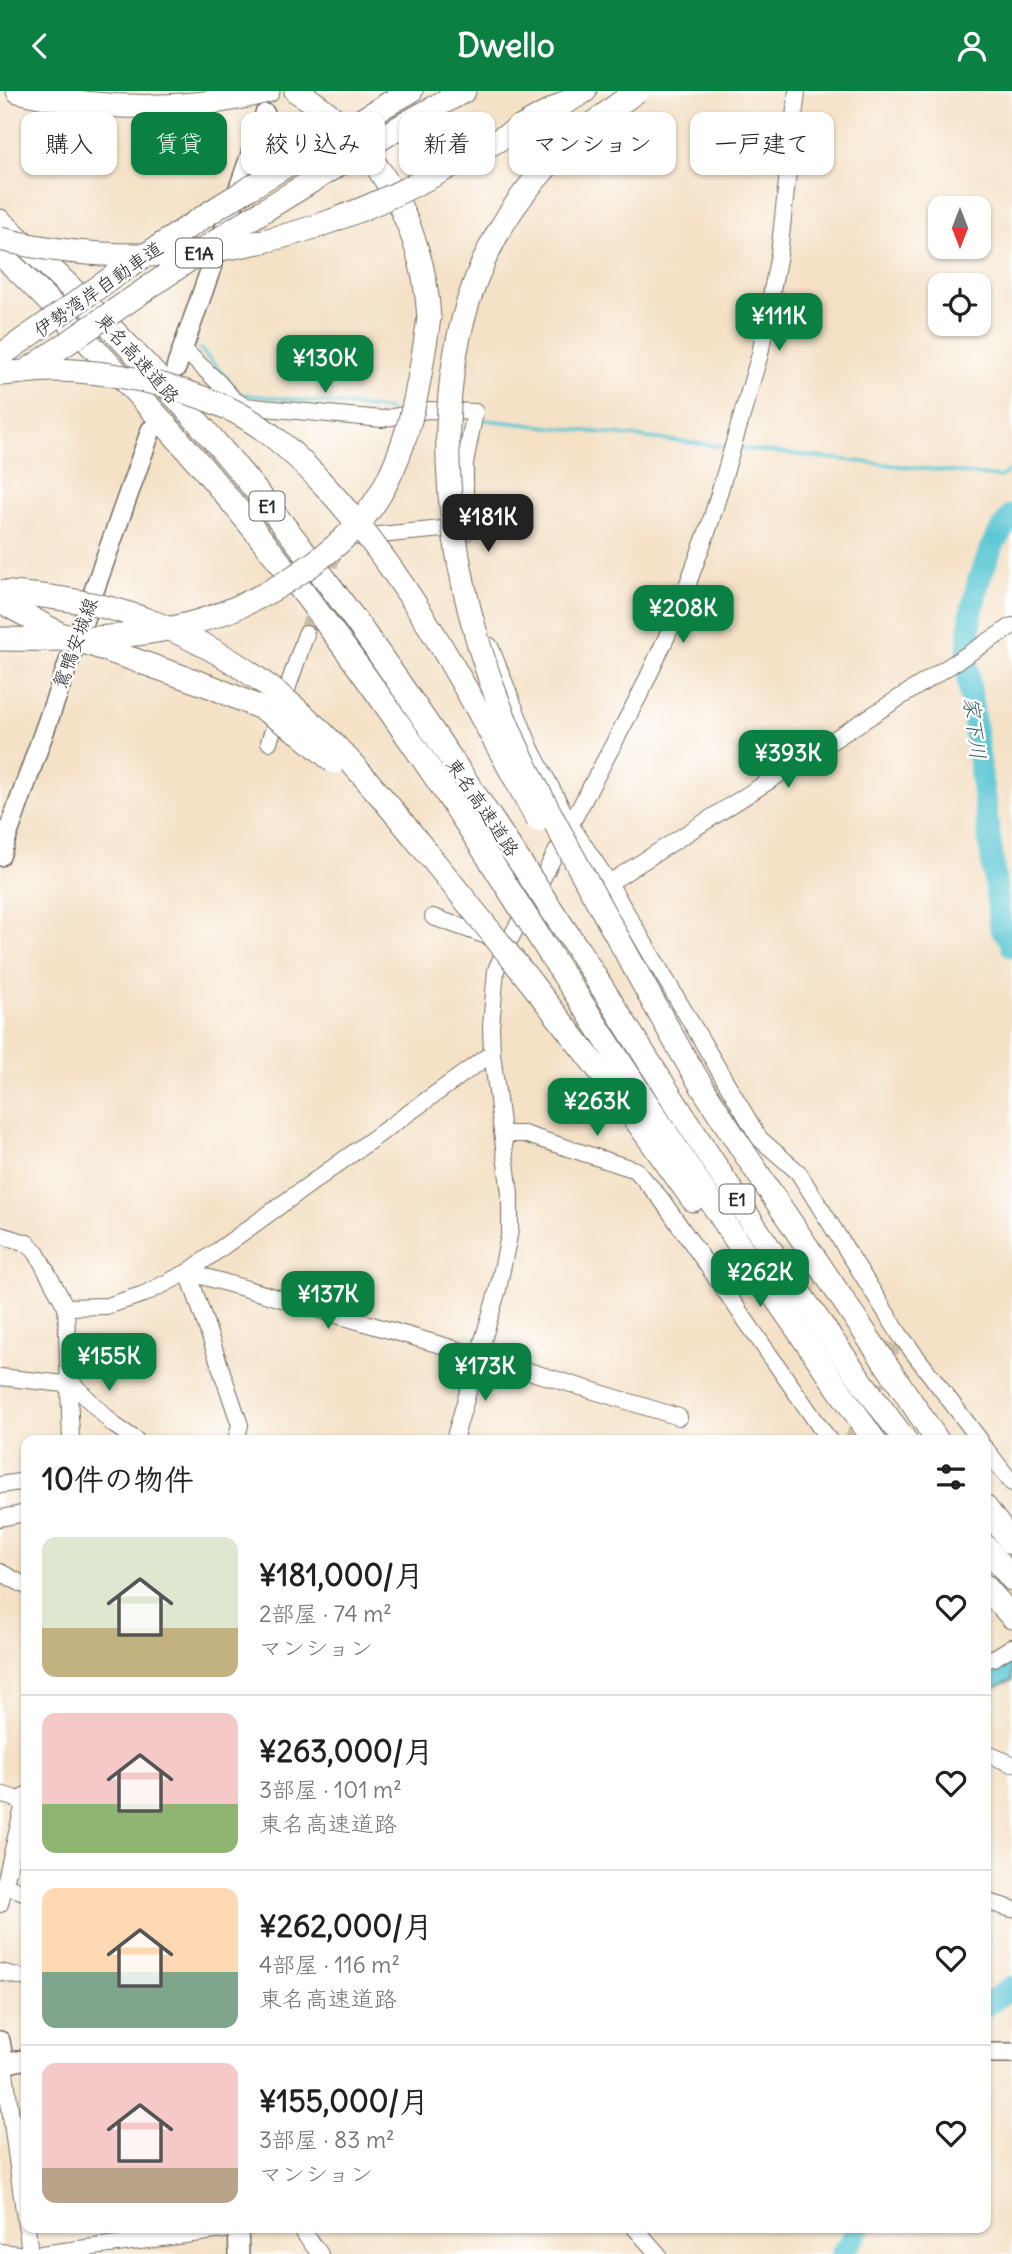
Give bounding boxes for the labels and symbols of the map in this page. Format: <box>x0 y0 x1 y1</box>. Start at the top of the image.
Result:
north arrow <box>928 196 990 259</box>
street label: 伊勢湾岸自動車道 <box>29 236 167 342</box>
road number: E1A <box>176 239 222 267</box>
pin: ¥111K <box>730 293 828 353</box>
street label: 東名高速道路 <box>91 308 185 408</box>
pin: ¥130K <box>276 335 374 395</box>
road number: E1 <box>250 491 284 521</box>
pin: ¥181K <box>439 495 537 554</box>
pin: ¥208K <box>634 585 732 645</box>
street label: 鴛鴨安城線 <box>47 594 103 692</box>
water label: 家下川 <box>958 695 992 761</box>
pin: ¥393K <box>739 731 837 790</box>
street label: 東名高速道路 <box>441 753 525 861</box>
pin: ¥263K <box>548 1079 646 1138</box>
road number: E1 <box>720 1184 754 1213</box>
pin: ¥262K <box>711 1249 809 1309</box>
pin: ¥137K <box>279 1271 377 1331</box>
pin: ¥155K <box>60 1333 158 1393</box>
pin: ¥173K <box>436 1343 534 1403</box>

